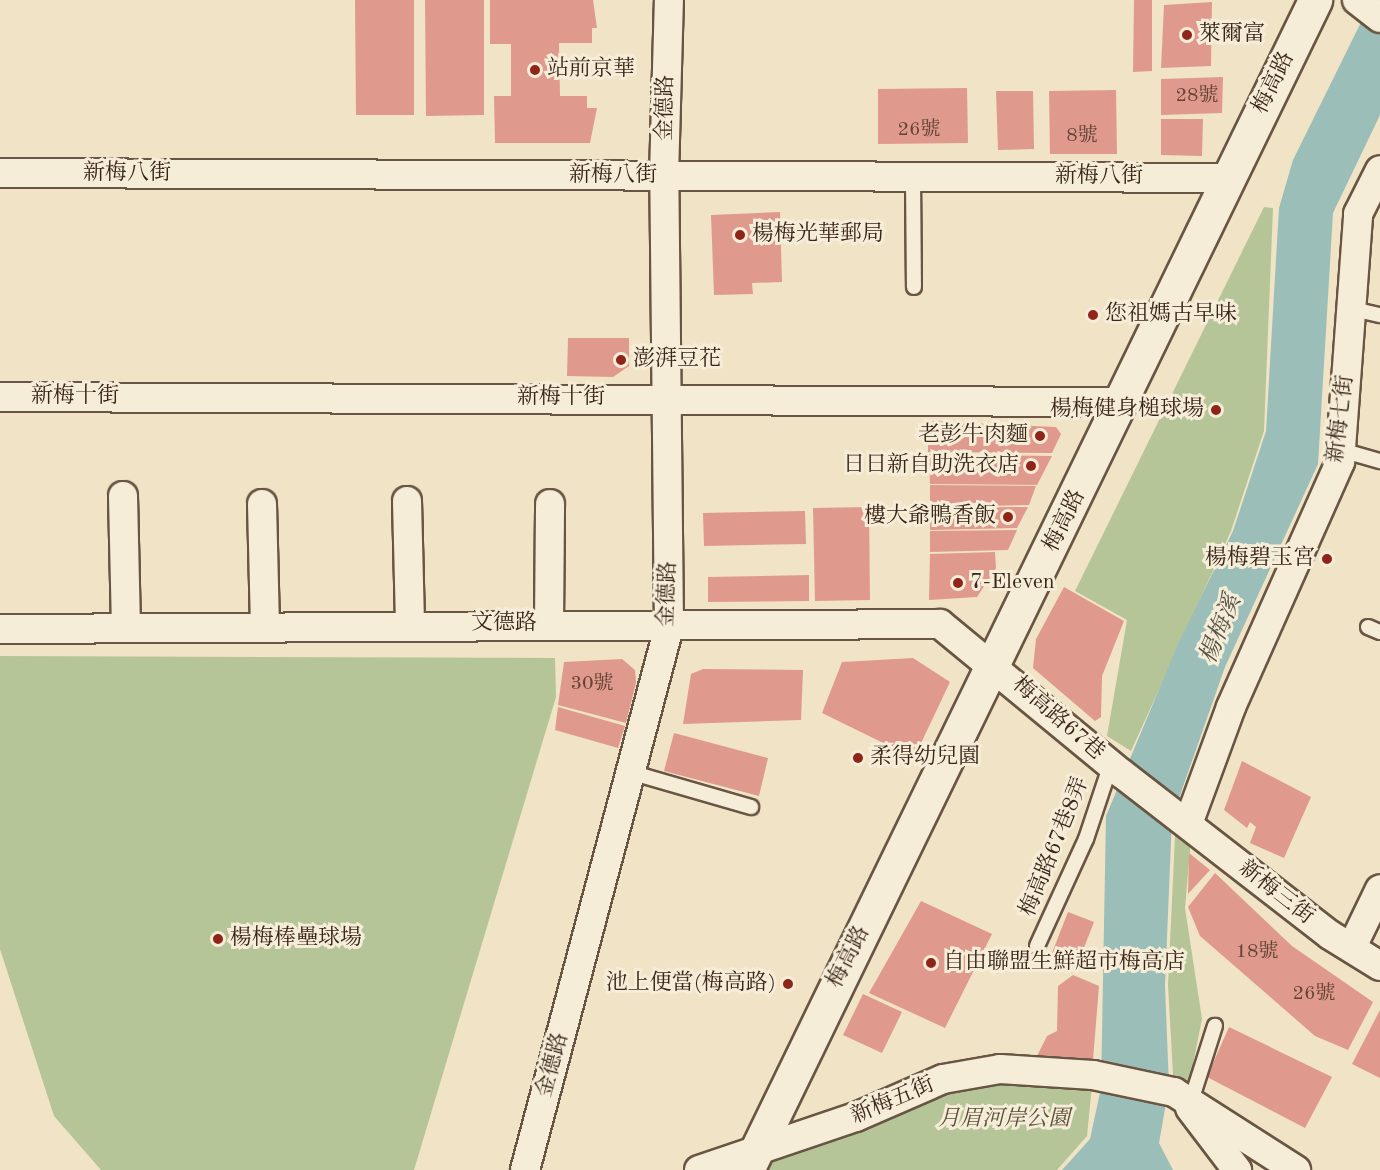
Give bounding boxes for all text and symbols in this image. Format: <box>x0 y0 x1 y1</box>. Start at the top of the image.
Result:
place label: 萊爾富 <box>1199 22 1265 48</box>
marker: 萊爾富 <box>1180 28 1194 42</box>
street label: 梅高路 <box>1248 48 1300 118</box>
place label: 站前京華 <box>547 57 635 83</box>
marker: 站前京華 <box>528 63 542 77</box>
street label: 金德路 <box>652 75 680 141</box>
house number: 28號 <box>1175 84 1219 108</box>
house number: 26號 <box>897 118 941 142</box>
house number: 8號 <box>1066 124 1098 148</box>
street label: 新梅八街 <box>83 161 171 187</box>
street label: 新梅八街 <box>569 163 657 189</box>
street label: 新梅八街 <box>1055 164 1143 190</box>
place label: 楊梅光華郵局 <box>752 222 884 248</box>
marker: 楊梅光華郵局 <box>733 228 747 242</box>
place label: 您祖媽古早味 <box>1105 302 1237 328</box>
marker: 您祖媽古早味 <box>1086 308 1100 322</box>
place label: 澎湃豆花 <box>633 347 721 373</box>
marker: 澎湃豆花 <box>614 353 628 367</box>
street label: 新梅七街 <box>1323 374 1359 464</box>
street label: 新梅十街 <box>31 384 119 410</box>
street label: 新梅十街 <box>517 385 605 411</box>
place label: 楊梅健身槌球場 <box>1050 397 1204 423</box>
marker: 楊梅健身槌球場 <box>1209 403 1223 417</box>
place label: 老彭牛肉麵 <box>918 423 1028 449</box>
marker: 老彭牛肉麵 <box>1033 429 1047 443</box>
place label: 日日新自助洗衣店 <box>843 453 1019 479</box>
marker: 日日新自助洗衣店 <box>1024 459 1038 473</box>
street label: 梅高路 <box>1039 486 1091 556</box>
place label: 樓大爺鴨香飯 <box>864 504 996 530</box>
marker: 樓大爺鴨香飯 <box>1001 510 1015 524</box>
place label: 楊梅碧玉宮 <box>1205 546 1315 572</box>
marker: 楊梅碧玉宮 <box>1320 552 1334 566</box>
street label: 金德路 <box>654 561 682 627</box>
place label: 7-Eleven <box>970 570 1055 596</box>
marker: 7-Eleven <box>951 576 965 590</box>
water label: 楊梅溪 <box>1195 591 1249 669</box>
street label: 文德路 <box>471 611 537 637</box>
house number: 30號 <box>570 672 614 696</box>
street label: 梅高路67巷 <box>1007 672 1109 766</box>
place label: 柔得幼兒園 <box>870 745 980 771</box>
marker: 柔得幼兒園 <box>851 751 865 765</box>
street label: 梅高路67巷8弄 <box>1015 773 1095 921</box>
street label: 新梅三街 <box>1233 856 1319 930</box>
street label: 梅高路 <box>822 922 876 992</box>
place label: 楊梅棒壘球場 <box>230 926 362 952</box>
marker: 楊梅棒壘球場 <box>211 932 225 946</box>
house number: 18號 <box>1235 940 1279 964</box>
place label: 自由聯盟生鮮超市梅高店 <box>943 950 1185 976</box>
marker: 自由聯盟生鮮超市梅高店 <box>924 956 938 970</box>
place label: 池上便當(梅高路) <box>606 971 776 997</box>
marker: 池上便當(梅高路) <box>781 977 795 991</box>
house number: 26號 <box>1292 982 1336 1006</box>
street label: 金德路 <box>532 1030 574 1100</box>
street label: 新梅五街 <box>847 1072 939 1130</box>
park label: 月眉河岸公園 <box>938 1107 1070 1133</box>

